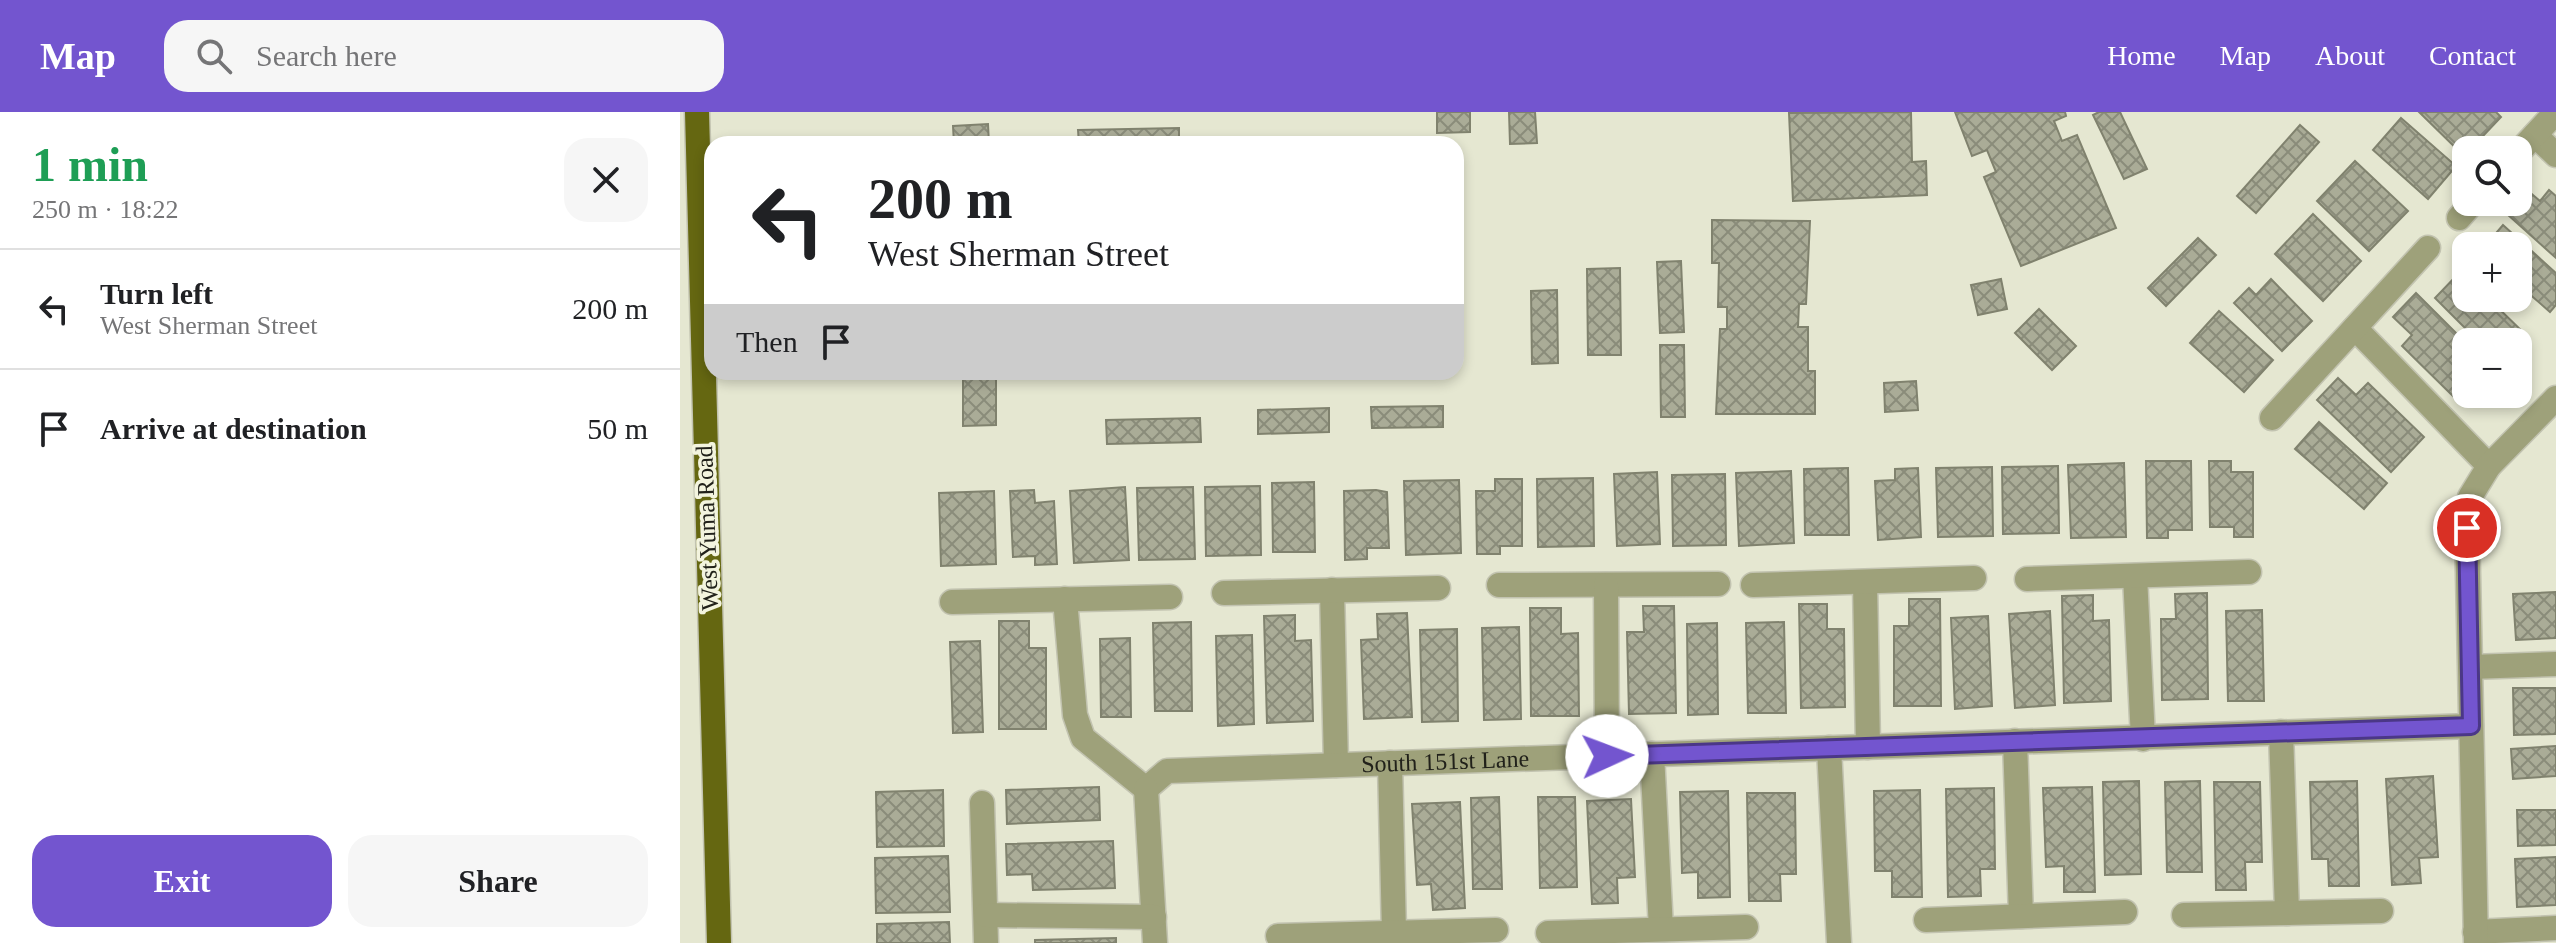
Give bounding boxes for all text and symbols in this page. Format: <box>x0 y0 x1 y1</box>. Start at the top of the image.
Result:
search box <box>164 20 724 92</box>
icon: search <box>192 34 236 78</box>
text: Map <box>40 35 116 77</box>
text: Search here <box>256 39 397 72</box>
text: Home <box>2107 40 2176 71</box>
text: Map <box>2220 40 2271 71</box>
text: About <box>2315 40 2385 71</box>
text: Contact <box>2429 40 2516 71</box>
map controls <box>2452 136 2532 408</box>
button: search <box>2452 136 2532 216</box>
text: 1 min <box>32 138 148 191</box>
button: close <box>564 138 648 222</box>
icon: left <box>736 168 840 272</box>
text: 200 m <box>868 168 1013 230</box>
text: 250 m · 18:22 <box>32 195 179 224</box>
button: + <box>2452 232 2532 312</box>
text: West Sherman Street <box>868 234 1169 274</box>
text: Turn left <box>100 277 213 310</box>
icon: left <box>32 287 76 331</box>
text: 200 m <box>572 292 648 325</box>
text: West Sherman Street <box>100 311 317 340</box>
icon: arrive <box>814 320 858 364</box>
text: Then <box>736 325 798 358</box>
button: − <box>2452 328 2532 408</box>
icon: arrive <box>32 407 76 451</box>
text: Arrive at destination <box>100 412 367 445</box>
text: 50 m <box>587 412 648 445</box>
street label: West Yuma Road <box>691 445 723 611</box>
pin <box>2433 494 2501 562</box>
icon: arrive <box>2445 506 2489 550</box>
position arrow <box>1565 714 1649 798</box>
street label: South 151st Lane <box>1361 746 1530 777</box>
button: Exit <box>32 835 332 927</box>
button: Share <box>348 835 648 927</box>

